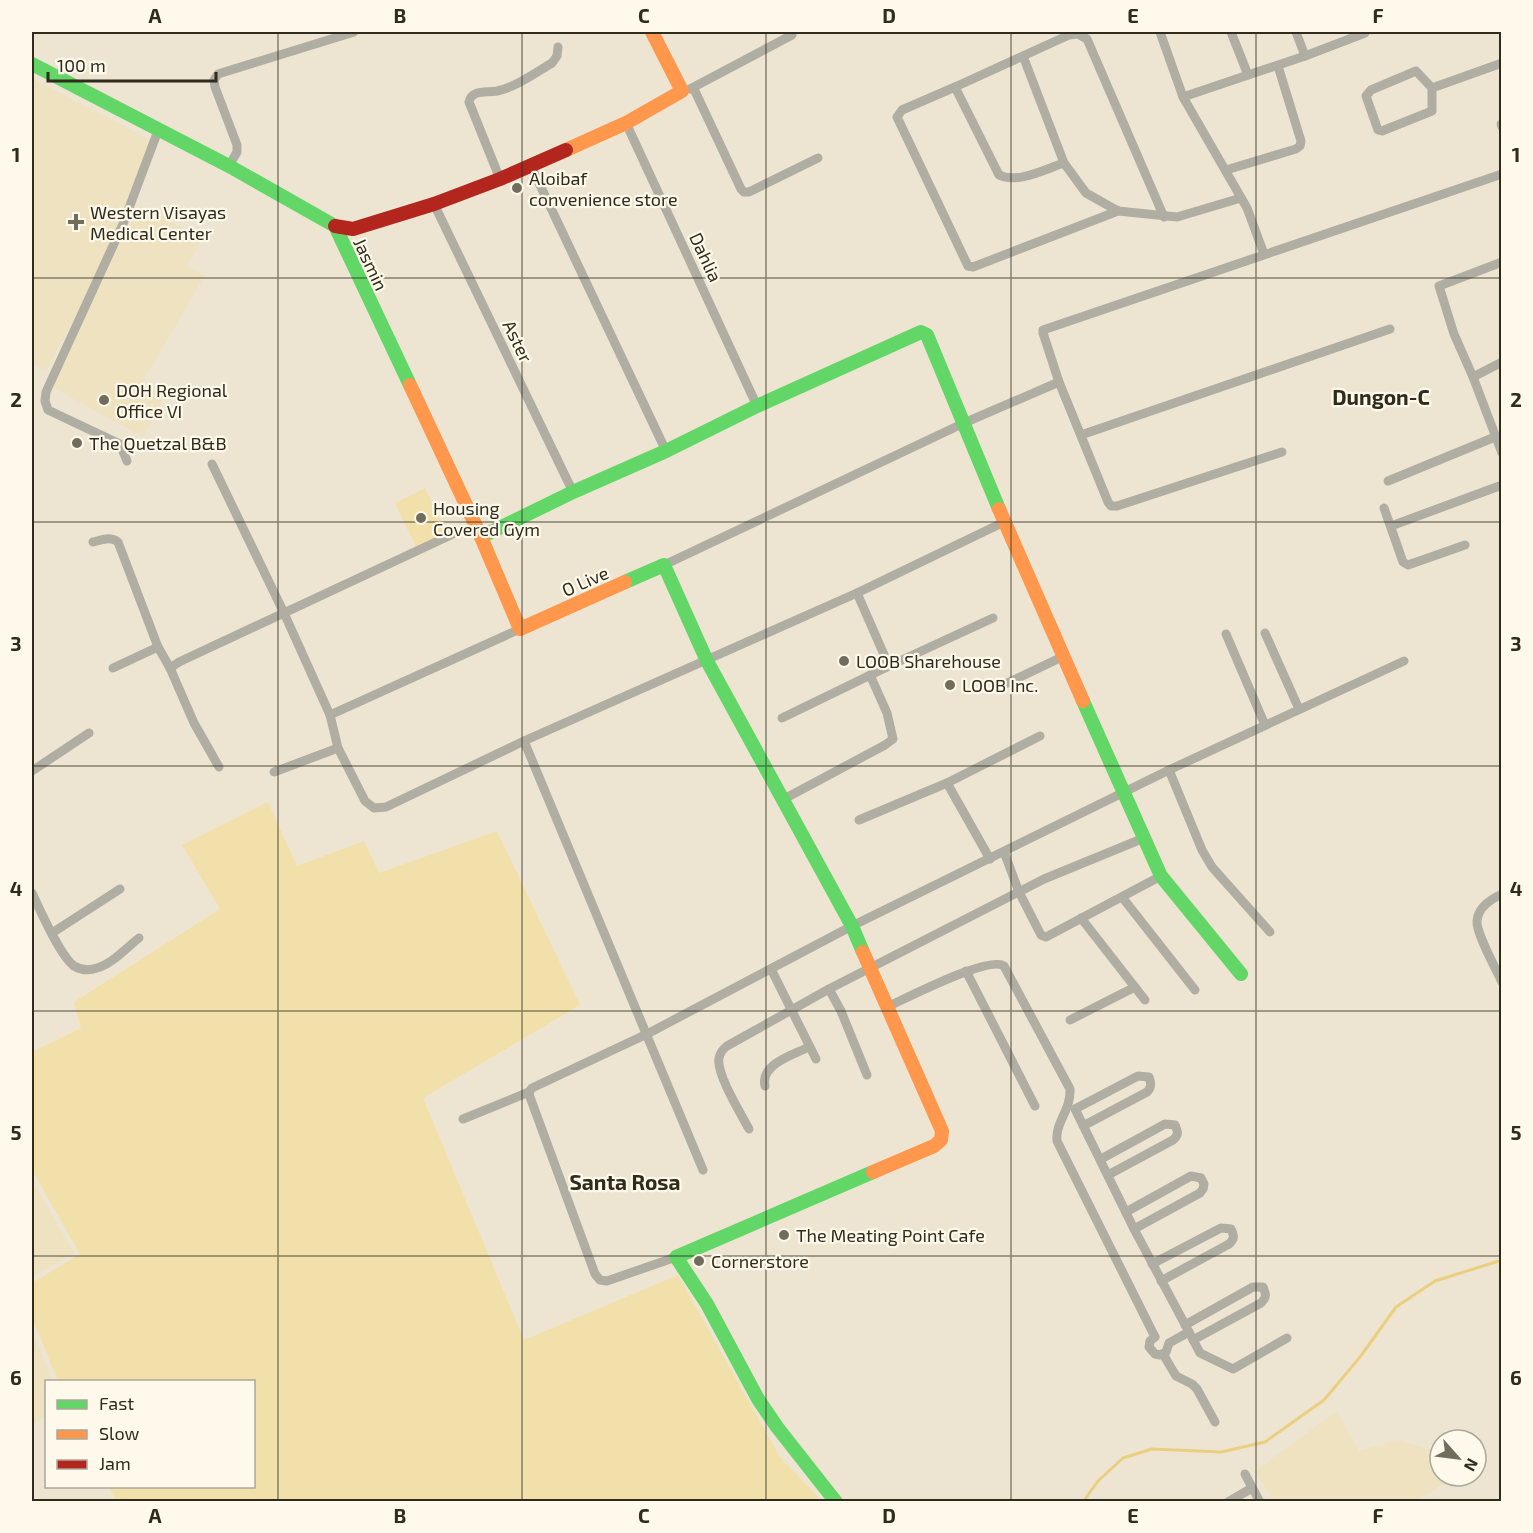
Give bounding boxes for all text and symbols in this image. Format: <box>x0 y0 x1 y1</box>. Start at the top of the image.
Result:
text: A <box>148 3 162 27</box>
text: B <box>394 3 406 27</box>
text: C <box>638 3 650 27</box>
text: D <box>882 3 896 27</box>
text: E <box>1127 3 1139 27</box>
text: F <box>1372 3 1384 27</box>
scale bar <box>48 45 216 83</box>
text: 100 m <box>57 54 106 76</box>
text: 1 <box>12 142 20 166</box>
text: 1 <box>1512 142 1520 166</box>
place label: Aloibaf convenience store <box>529 167 678 210</box>
marker: Aloibaf convenience store <box>510 181 524 195</box>
place label: Western Visayas Medical Center <box>90 201 226 244</box>
marker: Western Visayas Medical Center <box>67 213 85 231</box>
street label: Dahlia <box>685 229 727 285</box>
street label: Jasmin <box>349 234 393 294</box>
street label: Aster <box>498 316 538 366</box>
place label: DOH Regional Office VI <box>116 379 228 422</box>
district label: Dungon-C <box>1332 384 1430 409</box>
text: 2 <box>10 387 22 411</box>
text: 2 <box>1510 387 1522 411</box>
marker: DOH Regional Office VI <box>97 393 111 407</box>
place label: The Quetzal B&B <box>89 432 227 454</box>
marker: The Quetzal B&B <box>70 436 84 450</box>
place label: Housing Covered Gym <box>433 497 540 540</box>
marker: Housing Covered Gym <box>414 511 428 525</box>
street label: O Live <box>558 561 612 601</box>
text: 3 <box>10 631 22 655</box>
text: 3 <box>1510 631 1522 655</box>
place label: LOOB Sharehouse <box>856 650 1001 672</box>
marker: LOOB Sharehouse <box>837 654 851 668</box>
place label: LOOB Inc. <box>962 674 1038 696</box>
marker: LOOB Inc. <box>943 678 957 692</box>
text: 4 <box>10 876 23 900</box>
text: 4 <box>1510 876 1523 900</box>
text: 5 <box>10 1120 22 1144</box>
text: 5 <box>1510 1120 1522 1144</box>
district label: Santa Rosa <box>570 1169 681 1194</box>
place label: The Meating Point Cafe <box>796 1224 985 1246</box>
marker: The Meating Point Cafe <box>777 1228 791 1242</box>
place label: Cornerstore <box>711 1250 809 1272</box>
marker: Cornerstore <box>692 1254 706 1268</box>
text: 6 <box>10 1365 22 1389</box>
text: 6 <box>1510 1365 1522 1389</box>
legend <box>45 1380 255 1488</box>
text: Fast <box>99 1392 134 1414</box>
text: Slow <box>99 1422 140 1444</box>
north arrow <box>1428 1428 1488 1488</box>
text: Jam <box>99 1452 131 1474</box>
text: N <box>1461 1456 1483 1475</box>
text: A <box>148 1503 162 1527</box>
text: B <box>394 1503 406 1527</box>
text: C <box>638 1503 650 1527</box>
text: D <box>882 1503 896 1527</box>
text: E <box>1127 1503 1139 1527</box>
text: F <box>1372 1503 1384 1527</box>

